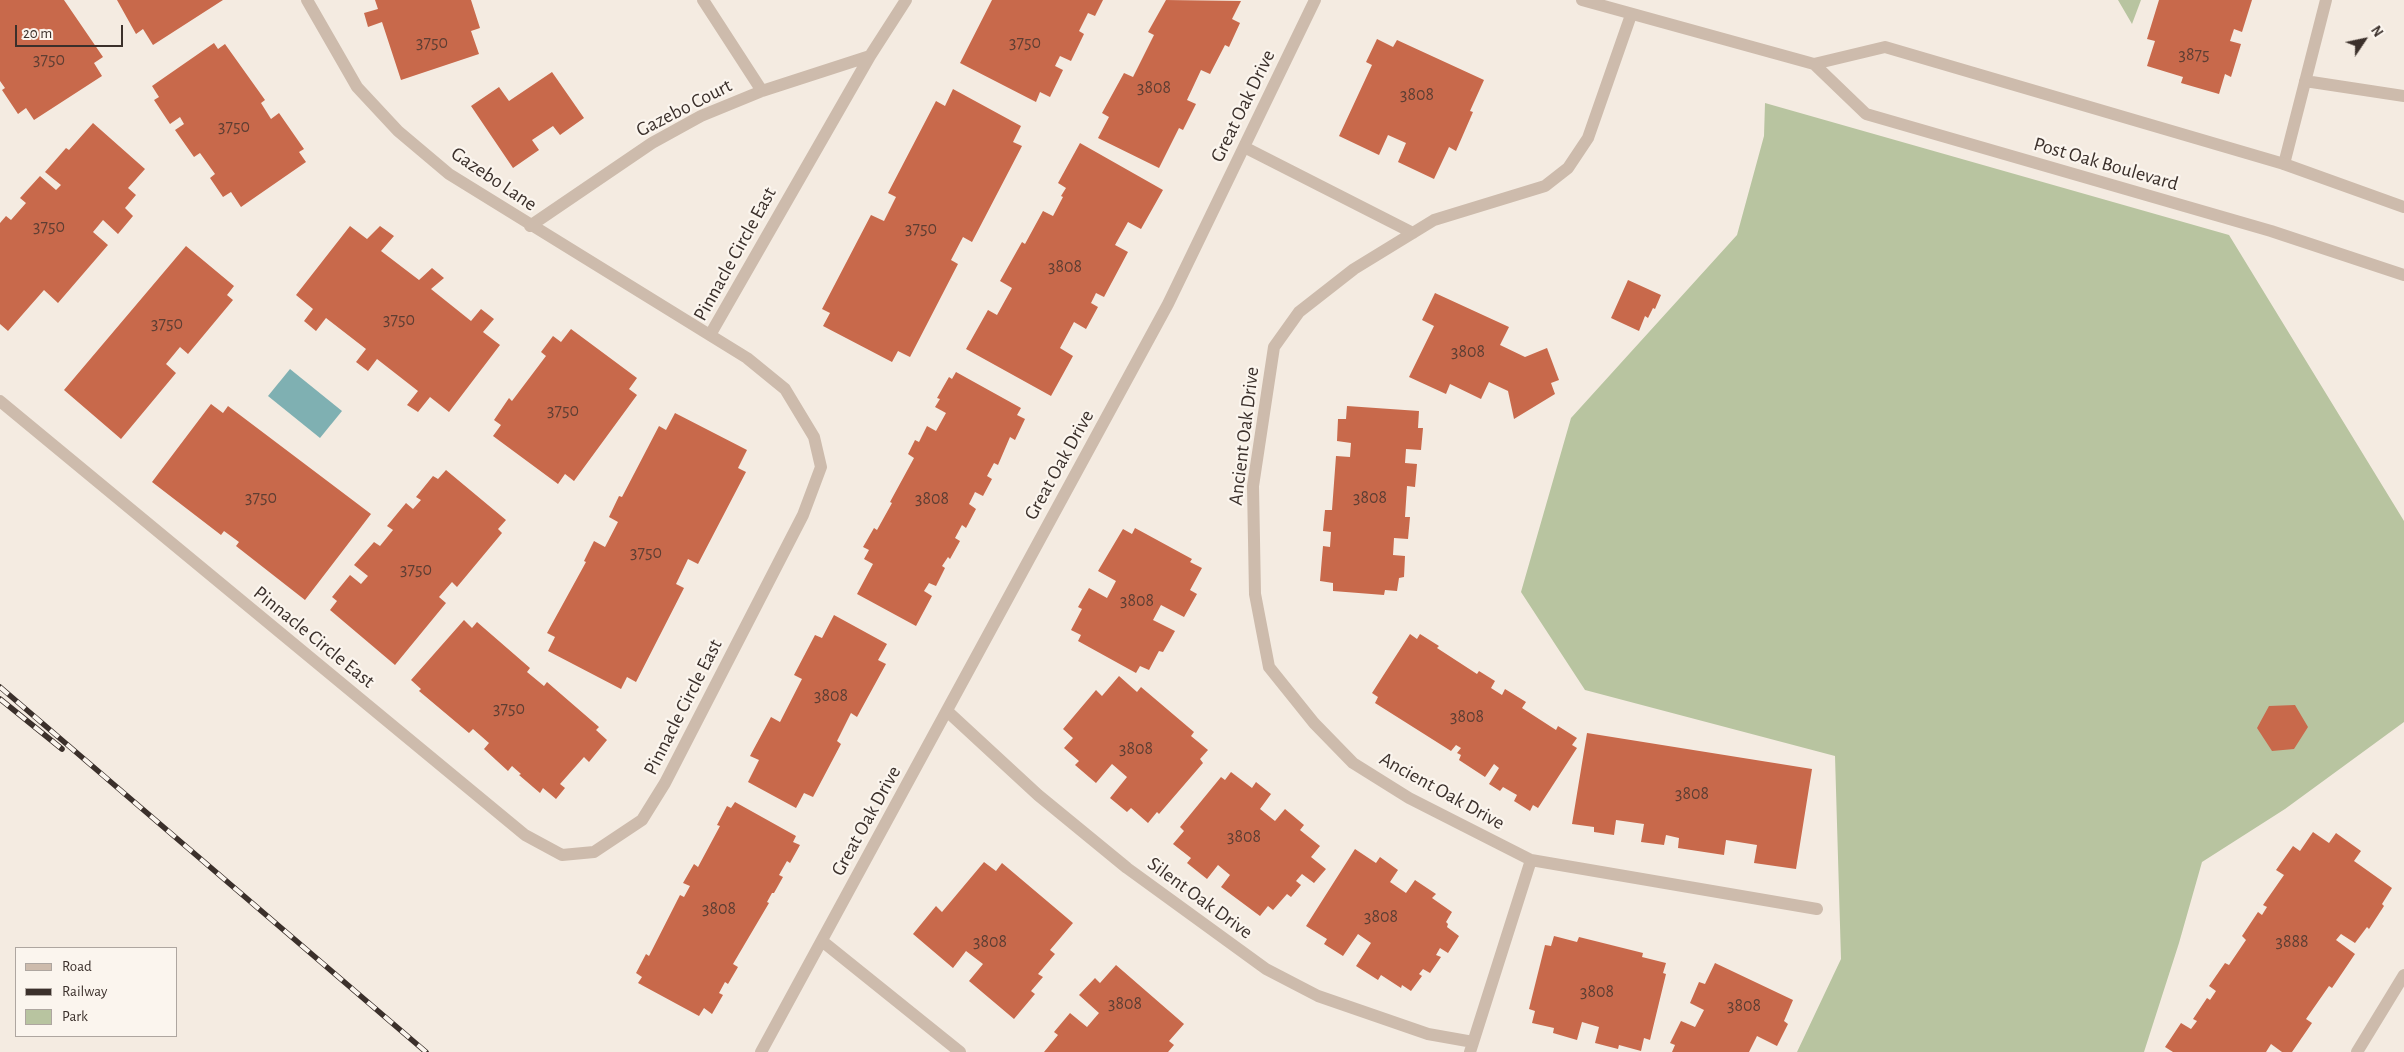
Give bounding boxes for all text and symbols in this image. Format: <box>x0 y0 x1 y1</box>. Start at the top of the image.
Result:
scale bar <box>18 15 125 47</box>
north arrow <box>2339 15 2389 65</box>
text: N <box>2368 24 2385 40</box>
text: 20 m <box>23 26 52 41</box>
house number: 3750 <box>416 32 448 54</box>
house number: 3750 <box>1009 32 1041 54</box>
house number: 3875 <box>2179 44 2209 66</box>
street label: Great Oak Drive <box>1205 46 1281 166</box>
house number: 3750 <box>33 49 65 71</box>
street label: Gazebo Court <box>632 74 736 142</box>
house number: 3808 <box>1137 77 1171 99</box>
house number: 3808 <box>1400 84 1434 106</box>
house number: 3750 <box>218 116 250 138</box>
street label: Post Oak Boulevard <box>2031 132 2181 196</box>
street label: Gazebo Lane <box>446 142 542 216</box>
street label: Pinnacle Circle East <box>688 183 782 325</box>
house number: 3750 <box>33 216 65 238</box>
house number: 3750 <box>905 218 937 240</box>
house number: 3808 <box>1048 256 1082 278</box>
house number: 3750 <box>383 309 415 331</box>
house number: 3750 <box>151 313 183 335</box>
house number: 3808 <box>1451 341 1485 363</box>
street label: Ancient Oak Drive <box>1224 365 1264 507</box>
house number: 3750 <box>547 400 579 422</box>
street label: Great Oak Drive <box>1019 406 1099 524</box>
house number: 3750 <box>245 487 277 509</box>
house number: 3808 <box>1353 487 1387 509</box>
house number: 3808 <box>915 488 949 510</box>
house number: 3750 <box>630 542 662 564</box>
house number: 3750 <box>400 559 432 581</box>
street label: Pinnacle Circle East <box>248 581 380 693</box>
house number: 3808 <box>1120 590 1154 612</box>
street label: Pinnacle Circle East <box>638 635 728 779</box>
house number: 3808 <box>814 685 848 707</box>
house number: 3750 <box>493 698 525 720</box>
house number: 3808 <box>1450 706 1484 728</box>
house number: 3808 <box>1119 738 1153 760</box>
street label: Ancient Oak Drive <box>1375 747 1509 835</box>
street label: Great Oak Drive <box>826 762 906 880</box>
house number: 3808 <box>1675 783 1709 805</box>
house number: 3808 <box>1227 826 1261 848</box>
street label: Silent Oak Drive <box>1143 852 1257 944</box>
house number: 3808 <box>702 898 736 920</box>
house number: 3808 <box>1364 906 1398 928</box>
house number: 3808 <box>973 931 1007 953</box>
house number: 3888 <box>2275 931 2309 953</box>
legend <box>15 947 178 1037</box>
text: Road <box>62 959 92 974</box>
house number: 3808 <box>1580 981 1614 1003</box>
text: Railway <box>62 984 107 999</box>
house number: 3808 <box>1108 993 1142 1015</box>
house number: 3808 <box>1727 995 1761 1017</box>
text: Park <box>62 1009 88 1024</box>

